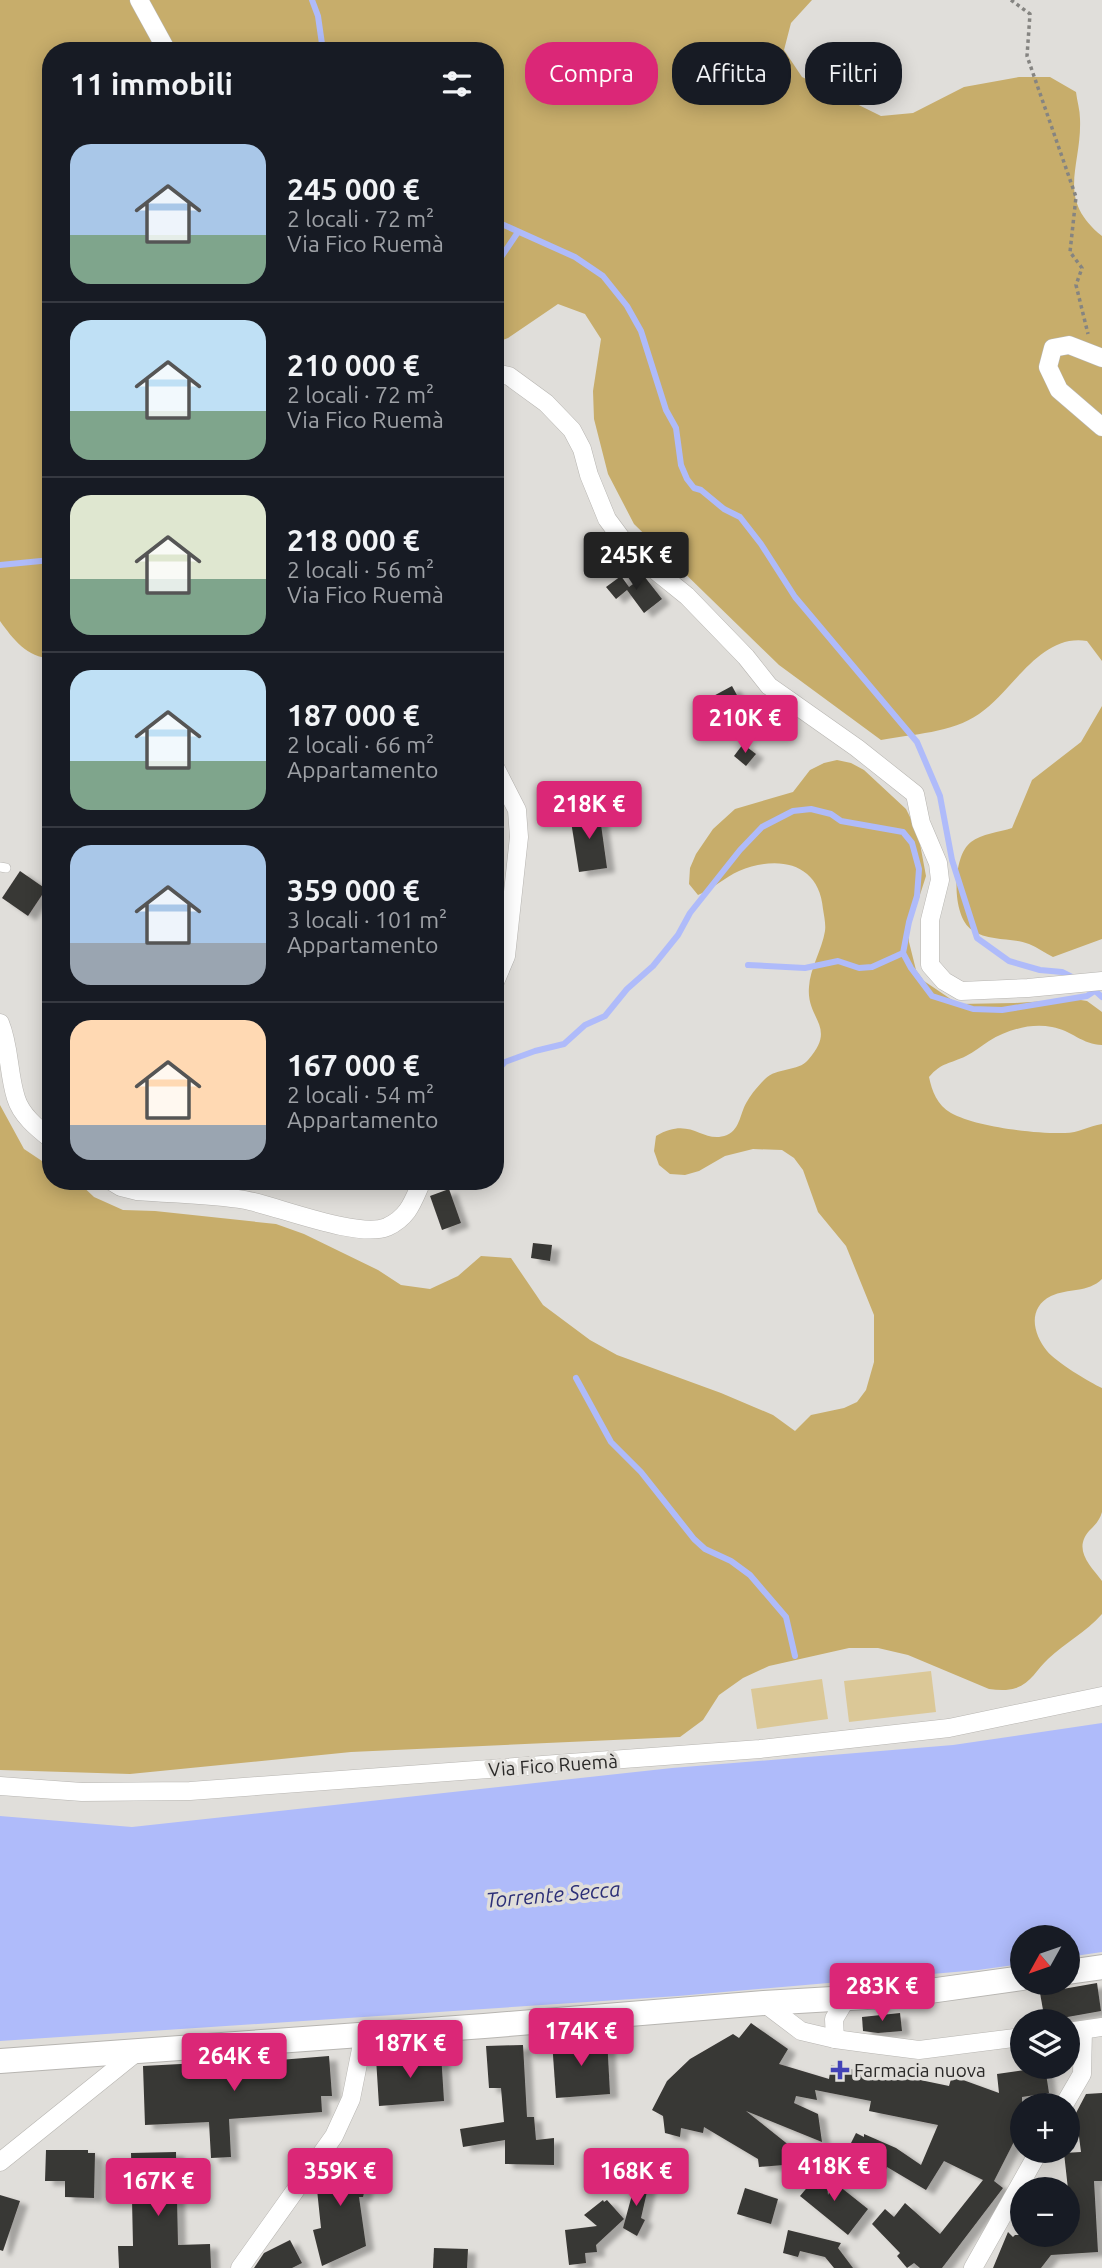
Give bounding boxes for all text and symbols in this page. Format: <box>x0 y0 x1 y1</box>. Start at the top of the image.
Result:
chip: Compra <box>525 42 658 105</box>
chip: Affitta <box>672 42 791 105</box>
chip: Filtri <box>805 42 902 105</box>
icon: filters <box>438 65 476 103</box>
text: 11 immobili <box>70 67 233 101</box>
icon: home <box>126 172 210 256</box>
text: 245 000 € <box>287 172 420 206</box>
text: 2 locali · 72 m² <box>287 206 434 231</box>
text: Via Fico Ruemà <box>287 231 444 256</box>
icon: home <box>126 348 210 432</box>
text: 210 000 € <box>287 348 420 382</box>
text: 2 locali · 72 m² <box>287 382 434 407</box>
text: Via Fico Ruemà <box>287 407 444 432</box>
icon: home <box>126 523 210 607</box>
text: 218 000 € <box>287 523 420 557</box>
pin: 245K € <box>579 532 693 592</box>
text: 245K € <box>600 542 672 567</box>
text: 2 locali · 56 m² <box>287 557 434 582</box>
text: Via Fico Ruemà <box>287 582 444 607</box>
pin: 210K € <box>688 696 802 755</box>
icon: home <box>126 698 210 782</box>
text: 187 000 € <box>287 698 420 732</box>
text: 210K € <box>709 705 781 730</box>
text: 2 locali · 66 m² <box>287 732 434 757</box>
text: Appartamento <box>287 757 438 782</box>
pin: 218K € <box>532 782 646 841</box>
text: 218K € <box>553 791 625 816</box>
icon: home <box>126 873 210 957</box>
text: 359 000 € <box>287 873 420 907</box>
text: 3 locali · 101 m² <box>287 907 447 932</box>
text: Appartamento <box>287 932 438 957</box>
icon: home <box>126 1048 210 1132</box>
text: 167 000 € <box>287 1048 420 1082</box>
text: 2 locali · 54 m² <box>287 1082 434 1107</box>
text: Appartamento <box>287 1107 438 1132</box>
street label: Via Fico Ruemà <box>488 1750 618 1780</box>
water label: Torrente Secca <box>485 1876 621 1912</box>
north arrow <box>1010 1925 1080 1995</box>
map controls <box>1010 1925 1080 2247</box>
pin: 283K € <box>825 1964 939 2023</box>
text: 283K € <box>846 1973 918 1998</box>
pin: 174K € <box>524 2008 638 2068</box>
button: layers <box>1010 2009 1080 2079</box>
text: 174K € <box>545 2018 617 2043</box>
pin: 187K € <box>353 2021 467 2080</box>
text: 187K € <box>374 2030 446 2055</box>
pin: 264K € <box>177 2034 291 2093</box>
text: 264K € <box>198 2043 270 2068</box>
place label: Farmacia nuova <box>854 2059 986 2081</box>
marker: Farmacia nuova <box>832 2062 848 2078</box>
button: + <box>1010 2093 1080 2163</box>
pin: 418K € <box>777 2144 891 2203</box>
pin: 359K € <box>283 2148 397 2208</box>
pin: 168K € <box>579 2148 693 2208</box>
text: 418K € <box>798 2153 870 2178</box>
pin: 167K € <box>101 2158 215 2218</box>
text: 359K € <box>304 2158 376 2183</box>
text: 168K € <box>600 2158 672 2183</box>
text: 167K € <box>122 2168 194 2193</box>
button: − <box>1010 2177 1080 2247</box>

